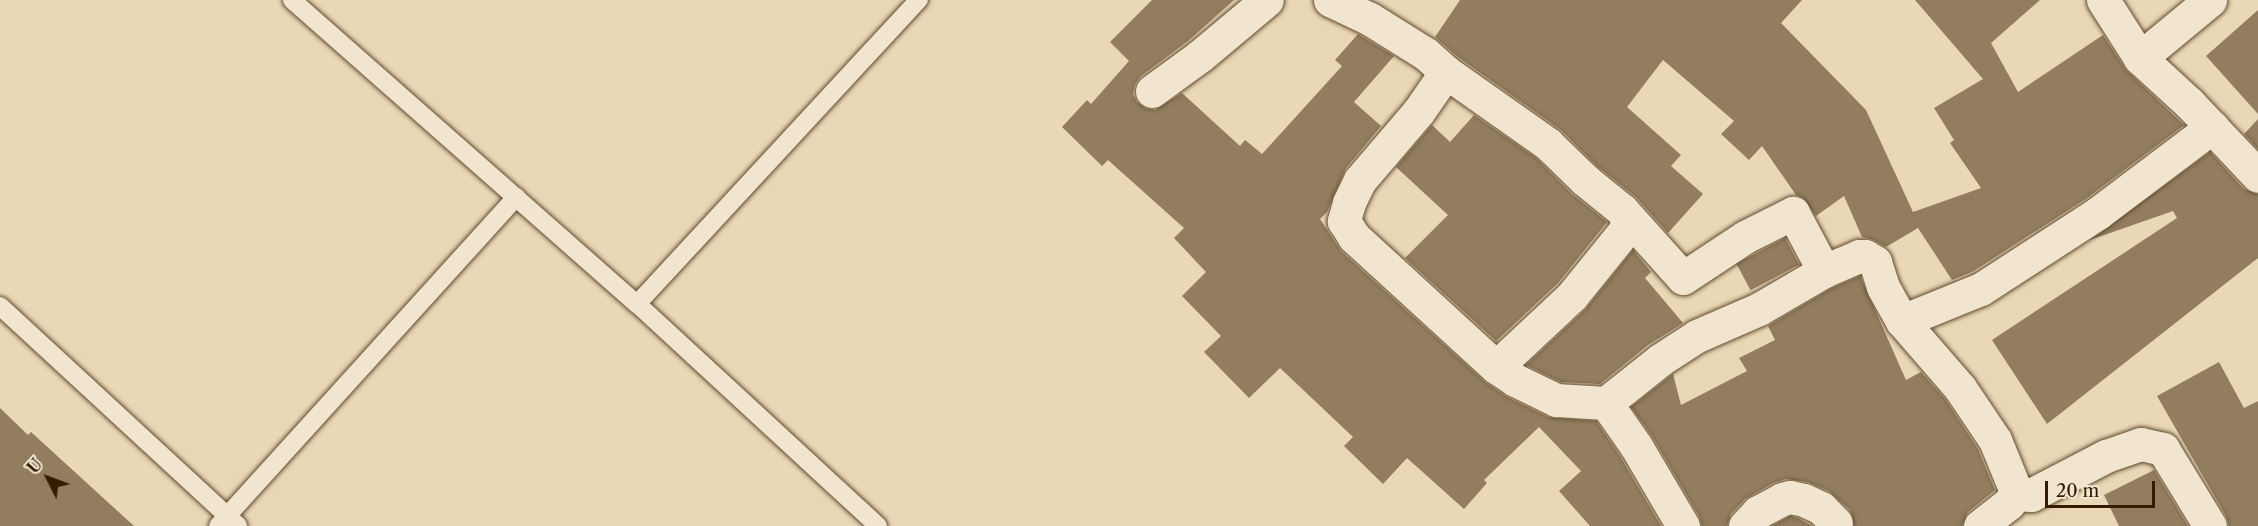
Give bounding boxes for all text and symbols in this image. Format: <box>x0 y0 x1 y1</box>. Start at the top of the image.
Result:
north arrow <box>18 448 78 508</box>
text: U <box>23 454 46 477</box>
scale bar <box>2048 469 2158 507</box>
text: 20 m <box>2056 480 2099 502</box>

